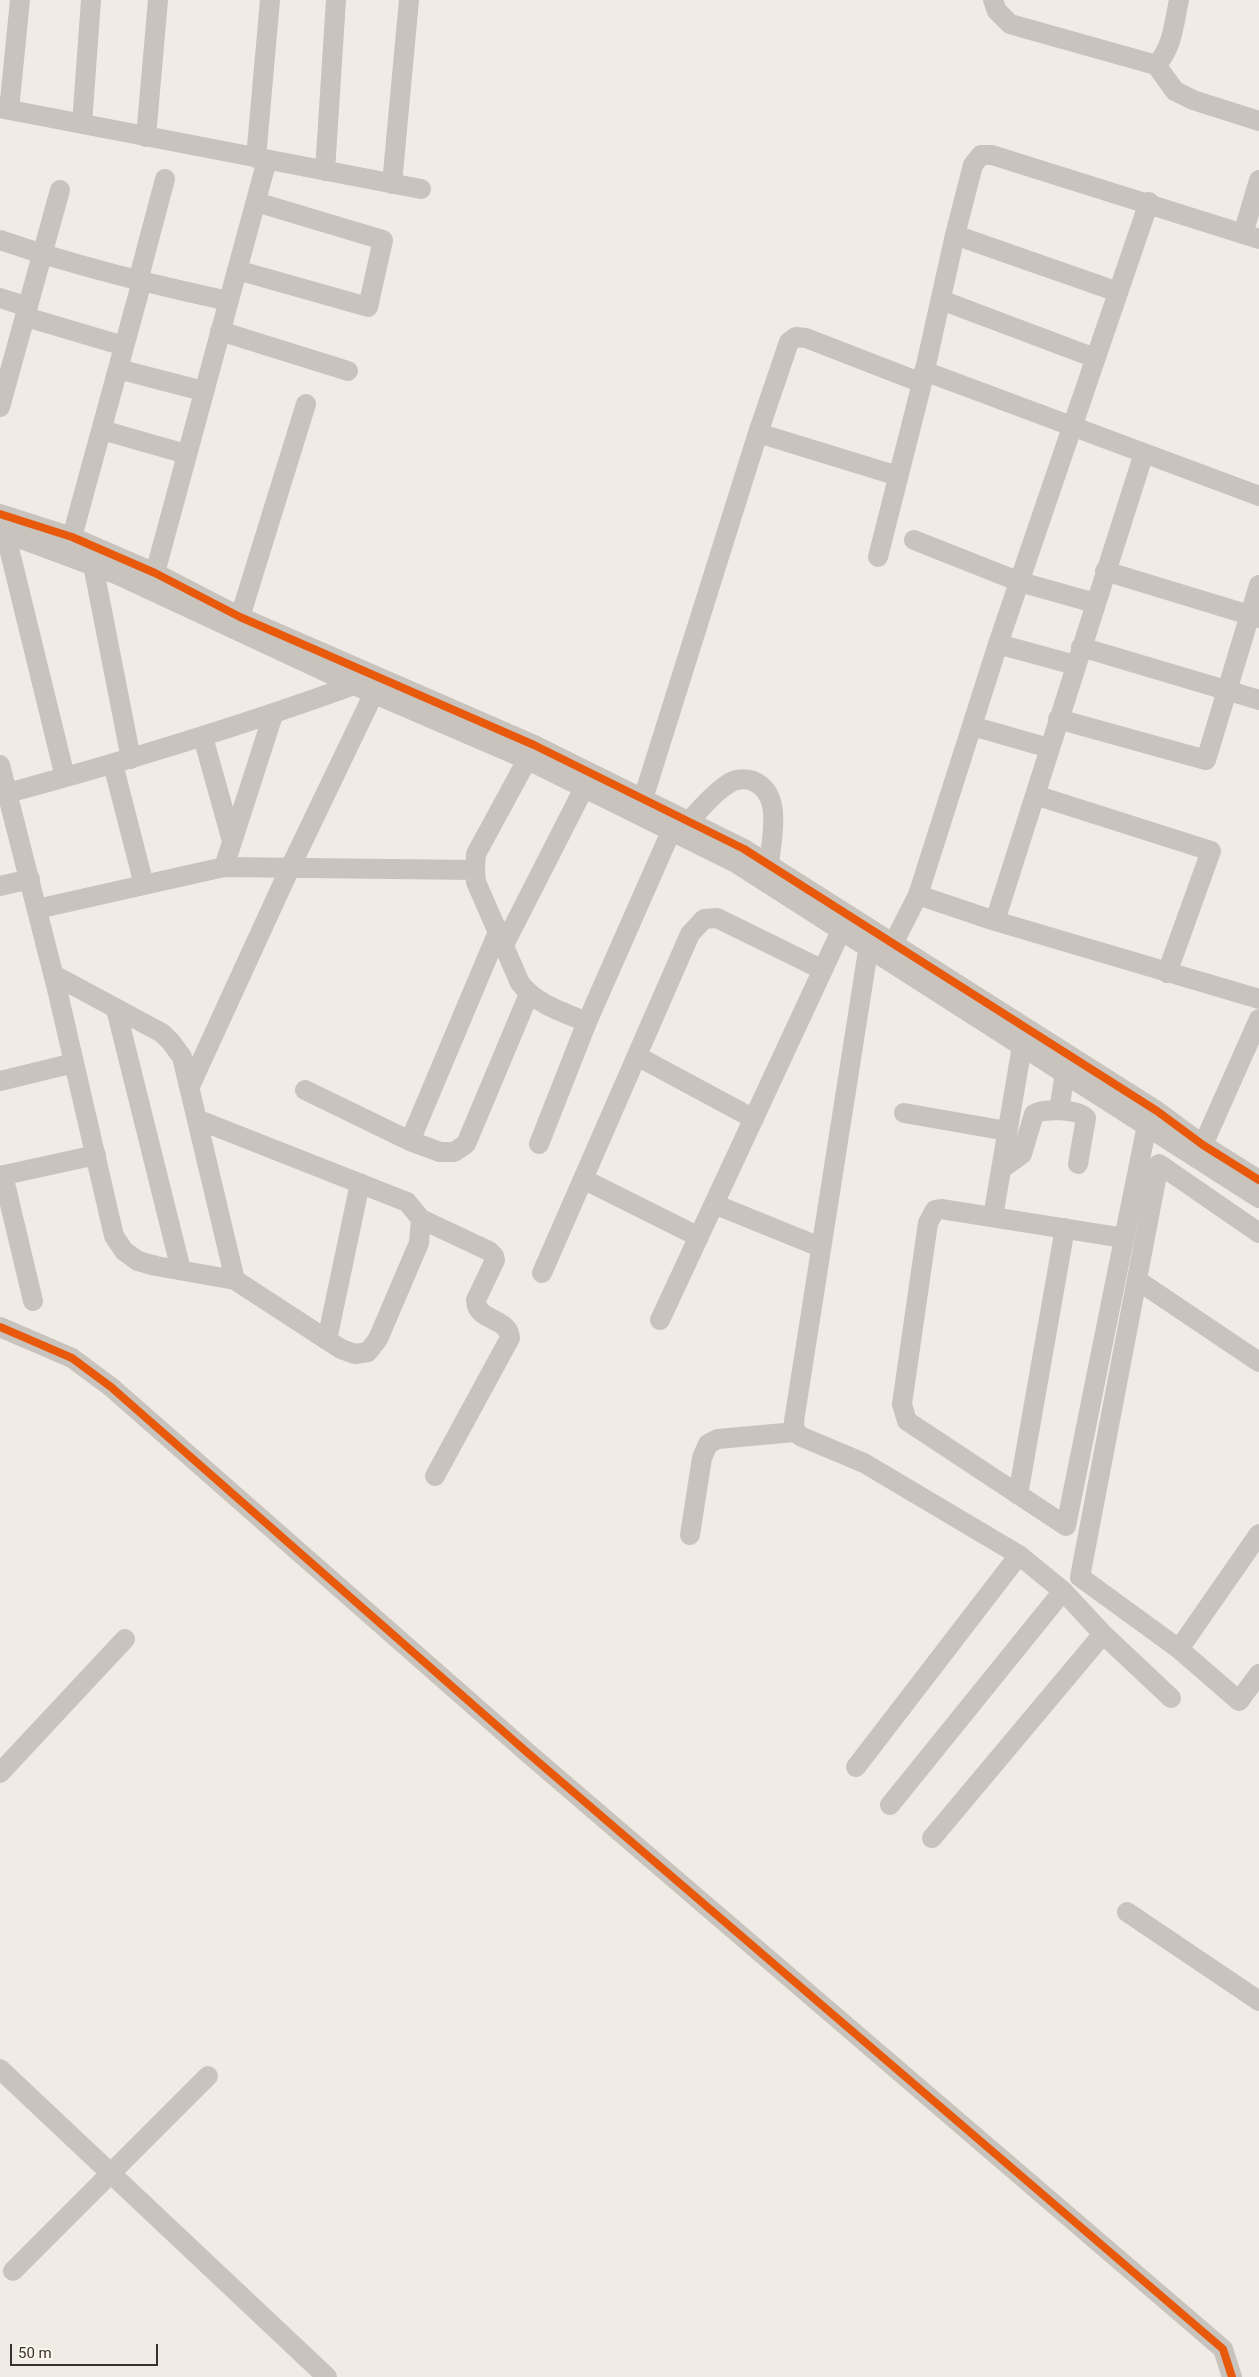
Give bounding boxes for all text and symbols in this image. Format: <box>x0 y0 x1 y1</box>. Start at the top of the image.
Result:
scale bar <box>12 2334 160 2366</box>
text: 50 m <box>18 2344 52 2362</box>

